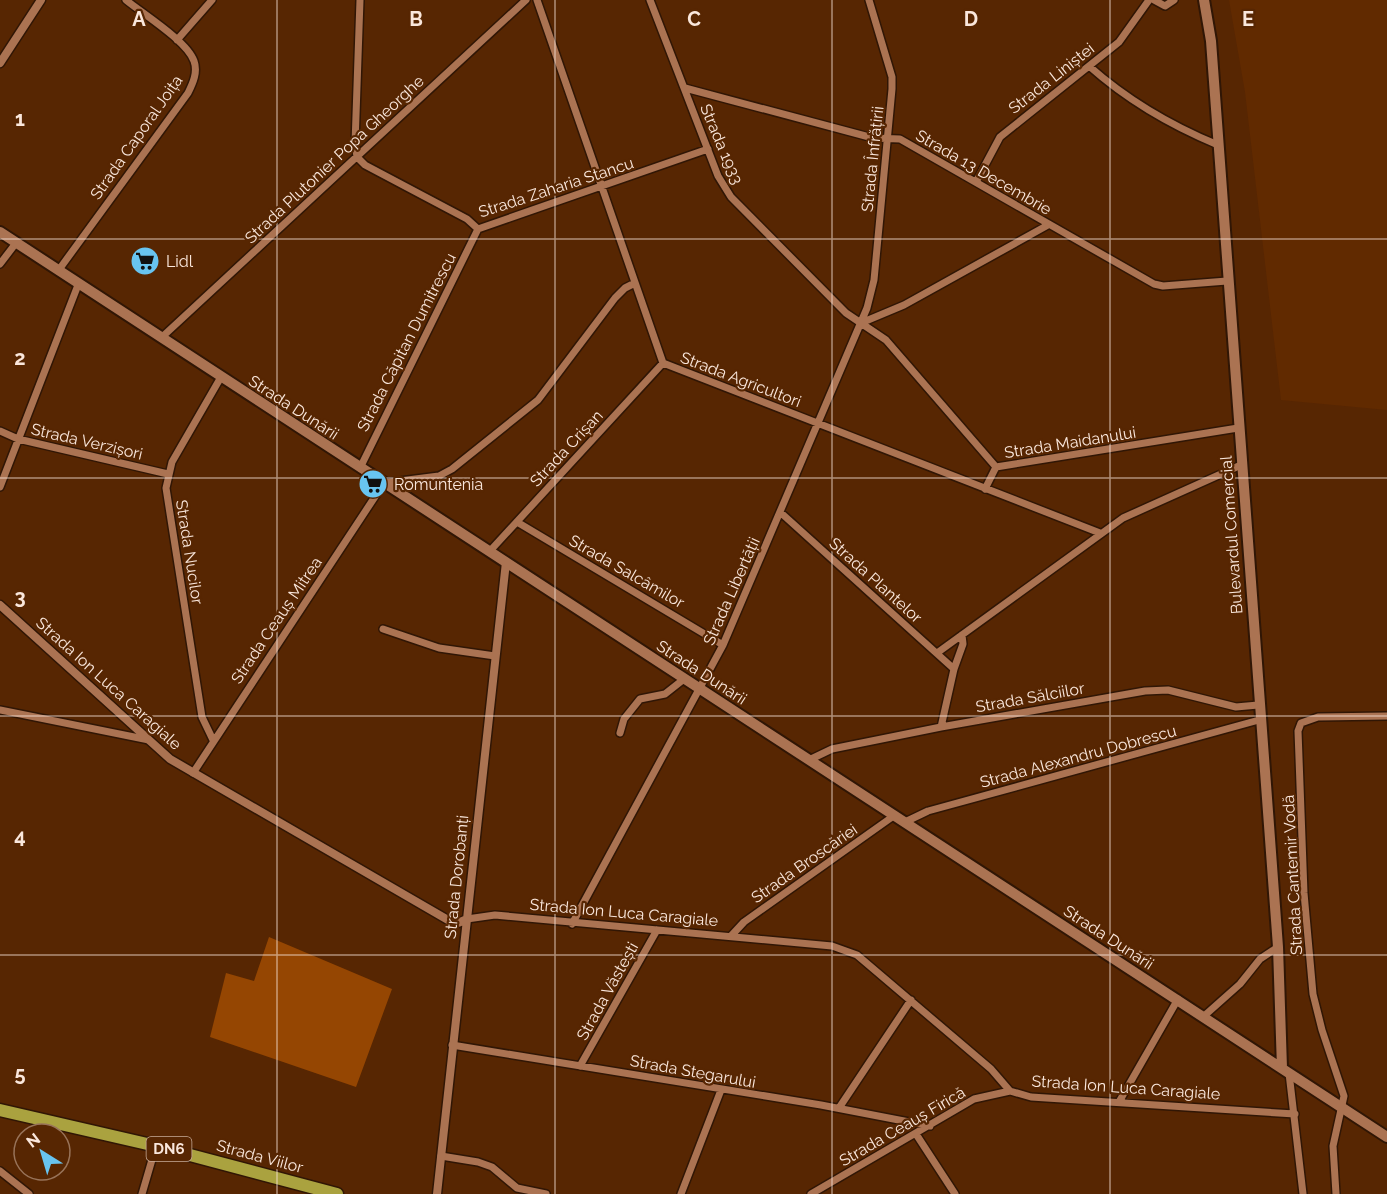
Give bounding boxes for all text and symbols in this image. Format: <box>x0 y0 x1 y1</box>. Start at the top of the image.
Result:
text: A <box>132 7 146 31</box>
text: B <box>409 7 423 31</box>
text: C <box>687 7 701 31</box>
text: D <box>964 7 978 31</box>
text: E <box>1242 7 1254 31</box>
street label: Strada Liniștei <box>1005 39 1098 118</box>
street label: Strada Caporal Joița <box>86 71 187 203</box>
street label: Strada Plutonier Popa Gheorghe <box>241 71 428 247</box>
street label: Strada 1933 <box>696 101 747 187</box>
street label: Strada Înfrățirii <box>857 105 887 213</box>
text: 1 <box>15 107 25 131</box>
street label: Strada 13 Decembrie <box>913 126 1055 219</box>
street label: Strada Zaharia Stancu <box>476 153 636 222</box>
supermarket icon: Lidl <box>129 245 161 277</box>
street label: Strada Căpitan Dumitrescu <box>353 250 460 435</box>
place label: Lidl <box>166 252 194 271</box>
text: 2 <box>14 346 26 370</box>
street label: Strada Agricultori <box>678 348 804 411</box>
street label: Strada Dunării <box>245 371 342 444</box>
street label: Strada Crișan <box>526 406 607 491</box>
street label: Strada Verzișori <box>29 419 145 464</box>
street label: Strada Maidanului <box>1003 423 1137 462</box>
street label: Bulevardul Comercial <box>1216 454 1247 615</box>
supermarket icon: Romuntenia <box>357 468 389 500</box>
place label: Romuntenia <box>394 475 483 494</box>
street label: Strada Nucilor <box>172 498 207 606</box>
street label: Strada Salcâmilor <box>566 531 688 612</box>
street label: Strada Libertății <box>699 534 764 648</box>
street label: Strada Plantelor <box>825 534 926 627</box>
street label: Strada Ceauș Mitrea <box>227 553 326 687</box>
text: 3 <box>14 585 26 609</box>
street label: Strada Ion Luca Caragiale <box>32 613 185 754</box>
street label: Strada Dunării <box>653 636 750 709</box>
street label: Strada Sălciilor <box>974 679 1086 716</box>
street label: Strada Alexandru Dobrescu <box>978 721 1178 792</box>
street label: Strada Cantemir Vodă <box>1279 794 1306 956</box>
street label: Strada Dorobanți <box>441 814 472 940</box>
street label: Strada Broscăriei <box>748 820 861 907</box>
text: 4 <box>14 824 26 848</box>
street label: Strada Ion Luca Caragiale <box>529 895 719 930</box>
street label: Strada Dunării <box>1060 901 1157 974</box>
street label: Strada Văstești <box>573 939 642 1044</box>
street label: Strada Stegarului <box>629 1051 757 1092</box>
text: 5 <box>14 1062 26 1086</box>
street label: Strada Ion Luca Caragiale <box>1031 1071 1221 1104</box>
street label: Strada Ceauș Firică <box>836 1083 968 1170</box>
north arrow <box>12 1122 72 1182</box>
text: N <box>23 1129 44 1152</box>
street label: Strada Viilor <box>215 1136 306 1177</box>
road number: DN6 <box>146 1137 192 1161</box>

